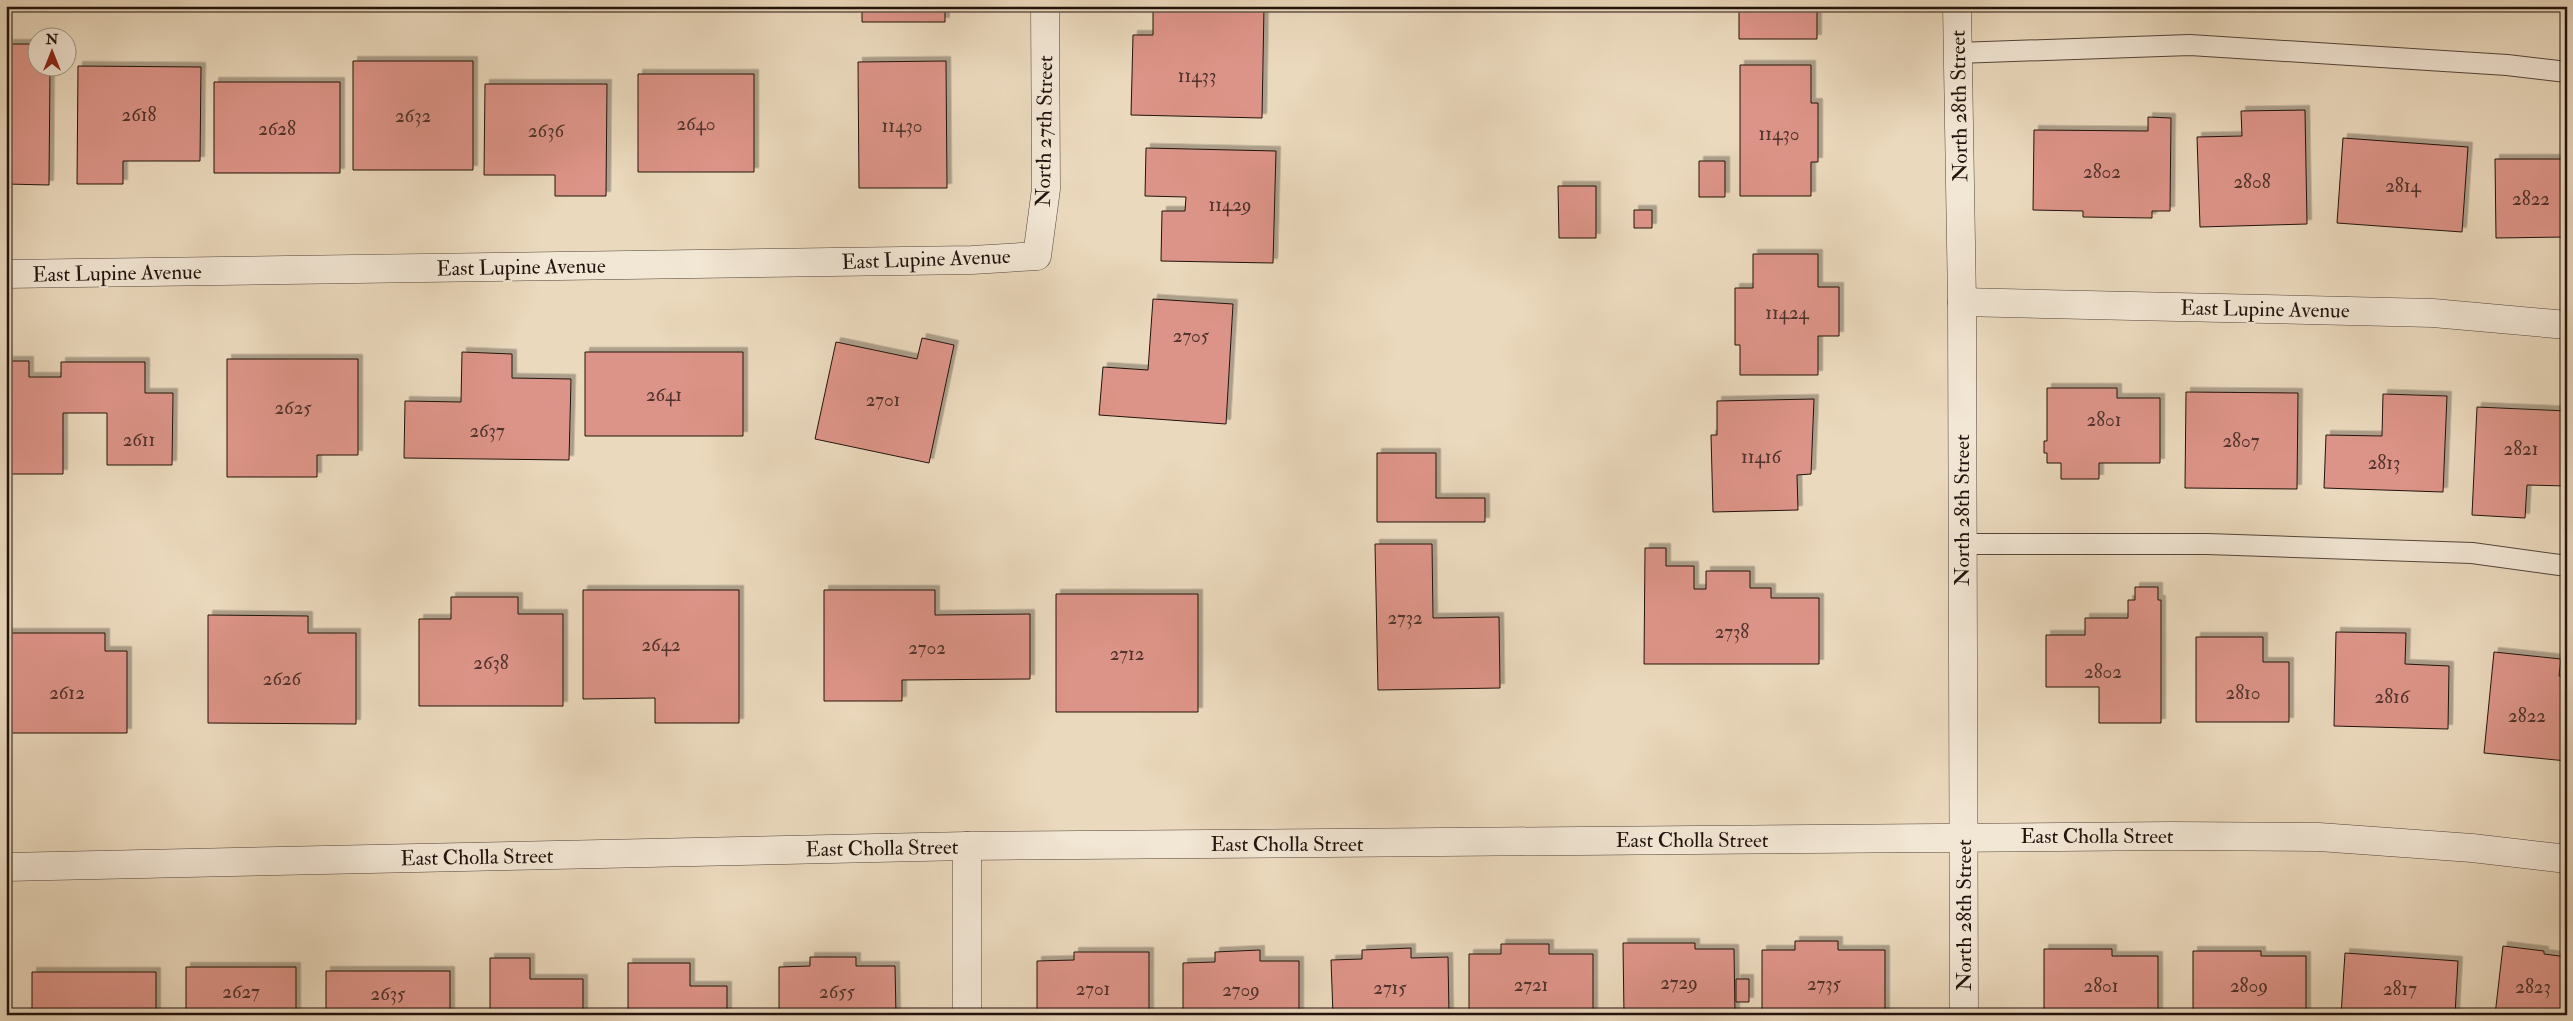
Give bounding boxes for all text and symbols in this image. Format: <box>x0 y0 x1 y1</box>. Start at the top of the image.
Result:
north arrow <box>28 28 78 78</box>
street label: North 28th Street <box>1945 30 1974 182</box>
text: N <box>45 31 59 48</box>
street label: North 27th Street <box>1030 55 1059 207</box>
house number: 11433 <box>1178 64 1216 88</box>
house number: 2618 <box>122 103 156 127</box>
house number: 2632 <box>395 104 431 128</box>
house number: 2640 <box>676 112 716 136</box>
house number: 11430 <box>882 114 922 138</box>
house number: 2628 <box>258 117 296 141</box>
house number: 2636 <box>528 119 565 143</box>
house number: 11430 <box>1759 122 1799 146</box>
house number: 2802 <box>2083 160 2121 184</box>
house number: 2808 <box>2233 170 2271 194</box>
house number: 2814 <box>2385 174 2422 198</box>
house number: 2822 <box>2512 187 2550 211</box>
house number: 11429 <box>1208 193 1252 217</box>
street label: East Lupine Avenue <box>841 243 1011 276</box>
street label: East Lupine Avenue <box>436 253 606 282</box>
street label: East Lupine Avenue <box>32 259 202 288</box>
street label: East Lupine Avenue <box>2180 295 2350 324</box>
house number: 11424 <box>1765 301 1810 325</box>
house number: 2705 <box>1173 324 1210 348</box>
house number: 2641 <box>646 383 682 407</box>
house number: 2701 <box>866 388 900 412</box>
house number: 2625 <box>274 396 312 420</box>
house number: 2801 <box>2087 408 2121 432</box>
house number: 2637 <box>469 419 505 443</box>
house number: 2611 <box>123 428 155 452</box>
house number: 2807 <box>2222 429 2260 453</box>
street label: North 28th Street <box>1949 434 1976 586</box>
house number: 2821 <box>2504 437 2538 461</box>
house number: 11416 <box>1741 445 1782 469</box>
house number: 2813 <box>2368 451 2400 475</box>
house number: 2732 <box>1387 606 1423 630</box>
house number: 2738 <box>1715 620 1749 644</box>
house number: 2642 <box>641 633 681 657</box>
house number: 2702 <box>908 636 946 660</box>
house number: 2712 <box>1110 642 1144 666</box>
house number: 2638 <box>473 651 509 675</box>
house number: 2802 <box>2084 660 2122 684</box>
house number: 2626 <box>263 667 303 691</box>
house number: 2612 <box>49 681 85 705</box>
house number: 2810 <box>2226 681 2260 705</box>
house number: 2816 <box>2375 685 2411 709</box>
house number: 2822 <box>2508 704 2546 728</box>
street label: East Cholla Street <box>2020 823 2174 850</box>
street label: East Cholla Street <box>1615 827 1769 854</box>
street label: East Cholla Street <box>1210 831 1364 858</box>
street label: East Cholla Street <box>805 834 959 863</box>
street label: North 28th Street <box>1951 839 1978 991</box>
street label: East Cholla Street <box>400 843 554 872</box>
house number: 2729 <box>1660 971 1698 995</box>
house number: 2735 <box>1807 972 1842 996</box>
house number: 2721 <box>1514 973 1548 997</box>
house number: 2801 <box>2084 974 2118 998</box>
house number: 2809 <box>2230 974 2268 998</box>
house number: 2823 <box>2515 975 2551 999</box>
house number: 2715 <box>1373 976 1407 1000</box>
house number: 2701 <box>1076 977 1110 1001</box>
house number: 2817 <box>2383 977 2417 1001</box>
house number: 2709 <box>1222 978 1260 1002</box>
house number: 2627 <box>222 980 260 1004</box>
house number: 2655 <box>819 980 856 1004</box>
house number: 2635 <box>371 982 406 1006</box>

